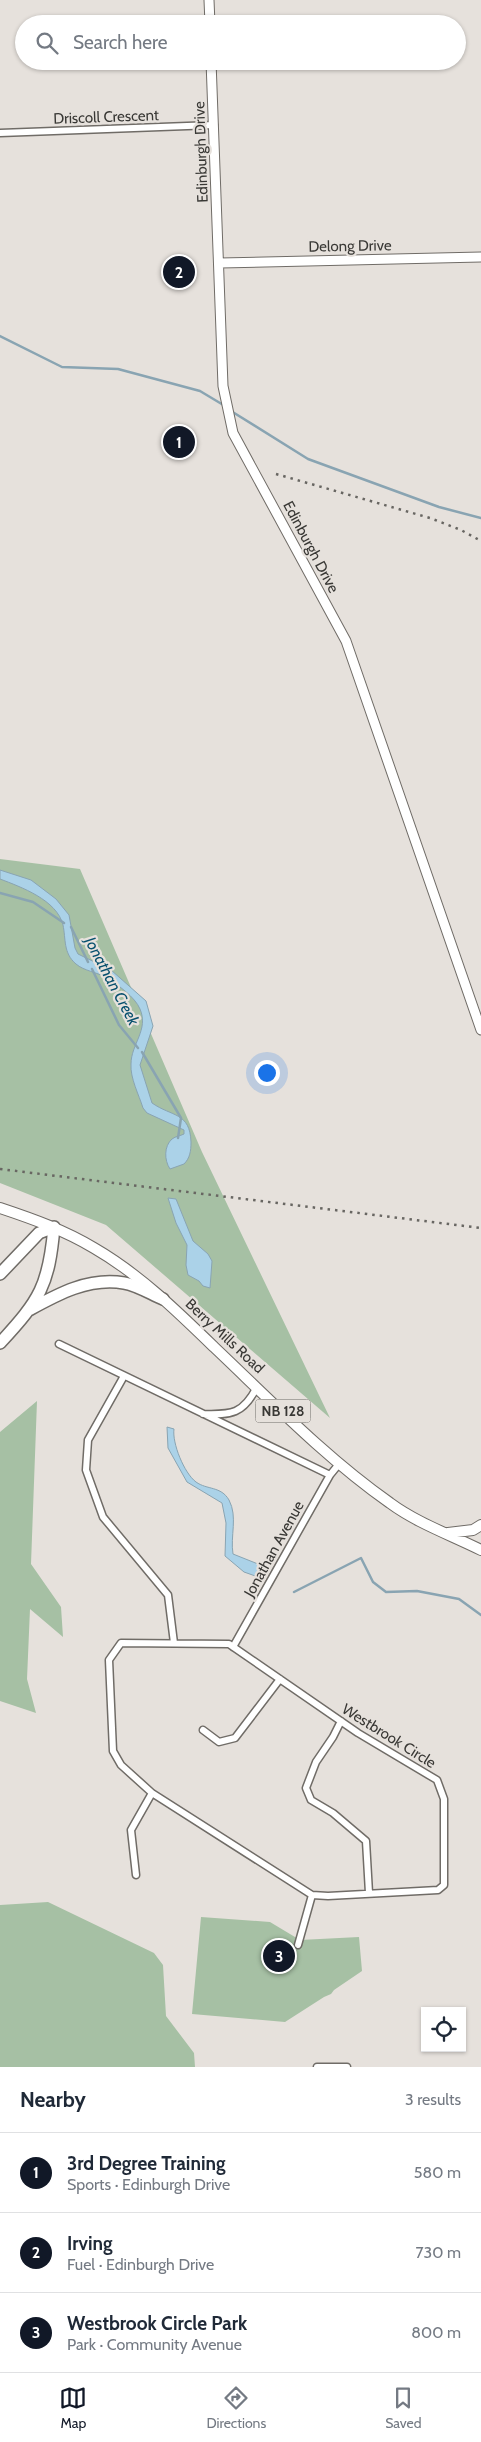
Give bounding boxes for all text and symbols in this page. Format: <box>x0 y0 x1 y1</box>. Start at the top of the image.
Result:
search box <box>15 15 466 70</box>
icon: search <box>33 29 61 57</box>
text: Search here <box>73 31 167 54</box>
street label: Edinburgh Drive <box>190 101 212 203</box>
street label: Driscoll Crescent <box>53 106 159 128</box>
street label: Delong Drive <box>308 236 392 256</box>
pin: 2 <box>163 253 195 291</box>
pin: 1 <box>163 423 195 461</box>
street label: Edinburgh Drive <box>279 498 343 596</box>
water label: Jonathan Creek <box>80 932 144 1030</box>
your location <box>254 1060 280 1086</box>
street label: Berry Mills Road <box>182 1295 268 1377</box>
road number: NB 128 <box>256 1400 310 1422</box>
street label: Jonathan Avenue <box>240 1498 308 1601</box>
street label: Westbrook Circle <box>339 1700 440 1772</box>
pin: 3 <box>263 1937 295 1975</box>
map controls <box>421 2007 466 2052</box>
button: locate <box>421 2007 466 2052</box>
text: Nearby <box>20 2087 86 2112</box>
text: 3 results <box>405 2090 461 2109</box>
text: 3rd Degree Training <box>67 2152 225 2175</box>
text: 1 <box>33 2163 39 2182</box>
text: 580 m <box>414 2163 461 2182</box>
text: Sports · Edinburgh Drive <box>67 2175 230 2194</box>
text: Irving <box>67 2232 112 2255</box>
text: 2 <box>32 2243 40 2262</box>
text: 730 m <box>415 2243 461 2262</box>
text: Fuel · Edinburgh Drive <box>67 2255 214 2274</box>
text: Westbrook Circle Park <box>67 2312 247 2335</box>
text: 3 <box>32 2323 40 2342</box>
text: 800 m <box>411 2323 461 2342</box>
text: Park · Community Avenue <box>67 2335 242 2354</box>
tab: Map <box>59 2384 87 2432</box>
tab: Directions <box>206 2384 266 2432</box>
tab: Saved <box>385 2384 422 2432</box>

